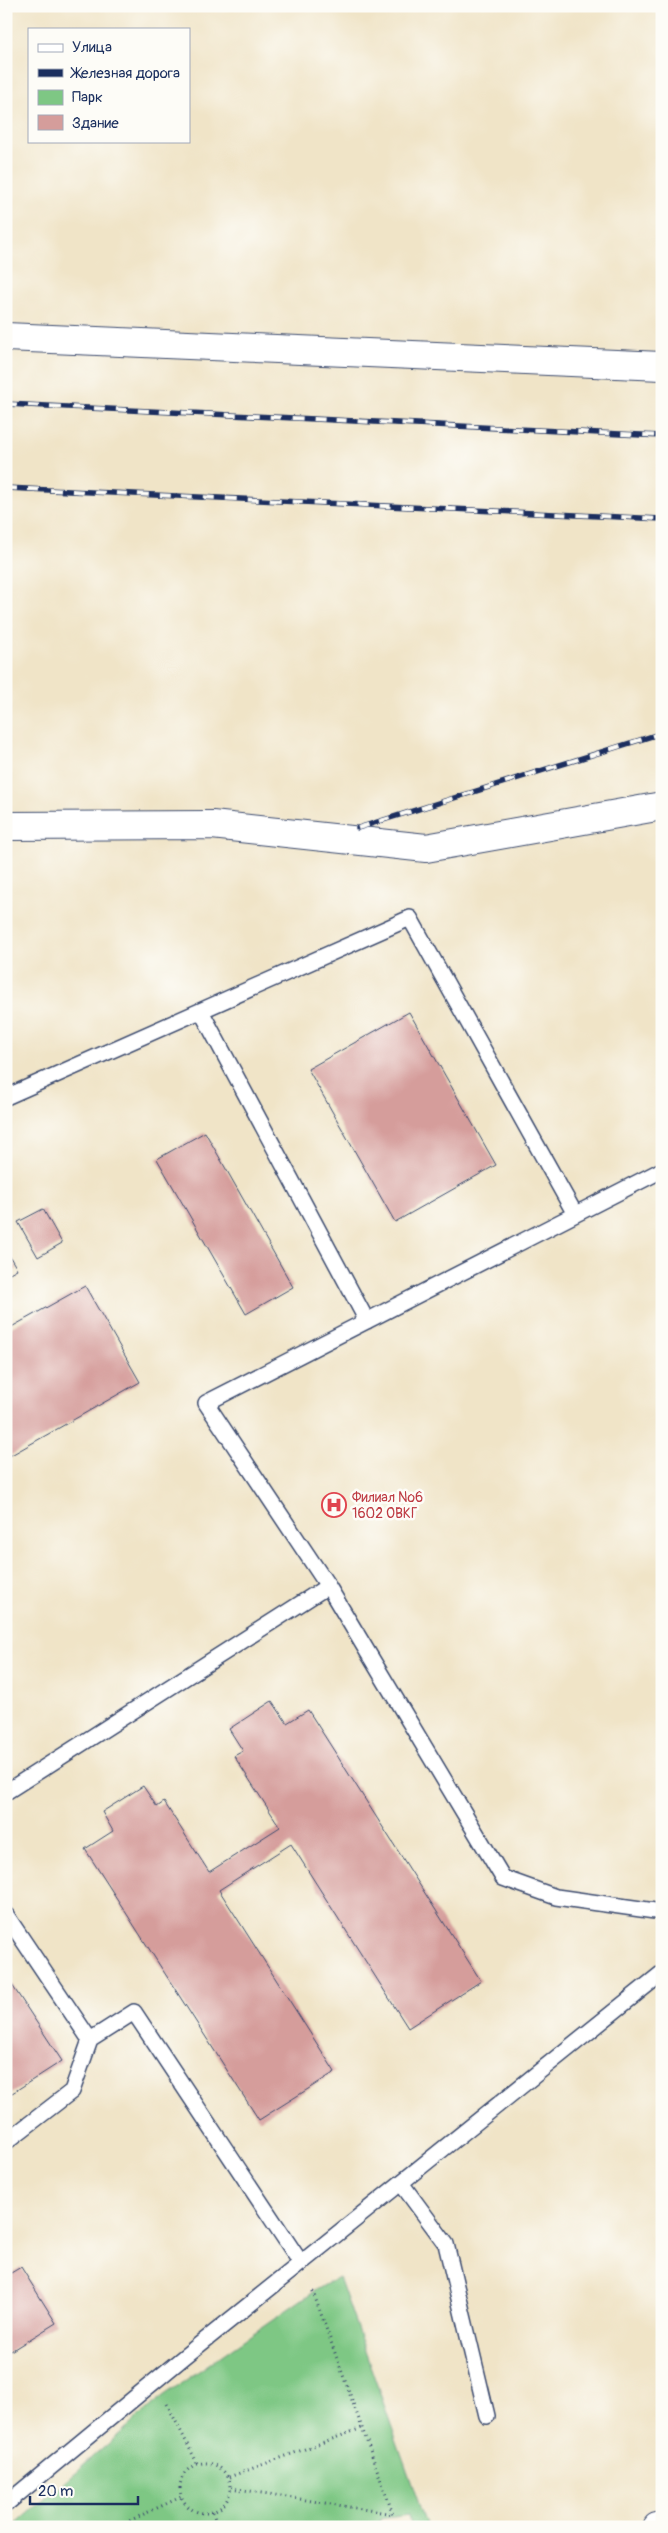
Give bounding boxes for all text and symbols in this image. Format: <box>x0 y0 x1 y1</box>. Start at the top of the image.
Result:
legend <box>28 28 190 142</box>
text: Улица <box>72 38 112 57</box>
text: Железная дорога <box>70 64 180 83</box>
text: Парк <box>72 88 103 107</box>
text: Здание <box>72 114 119 133</box>
place label: Филиал №6 1602 ОВКГ <box>352 1489 423 1522</box>
hospital icon: Филиал №6 1602 ОВКГ <box>321 1492 347 1518</box>
scale bar <box>30 2473 138 2505</box>
text: 20 m <box>38 2482 73 2501</box>

